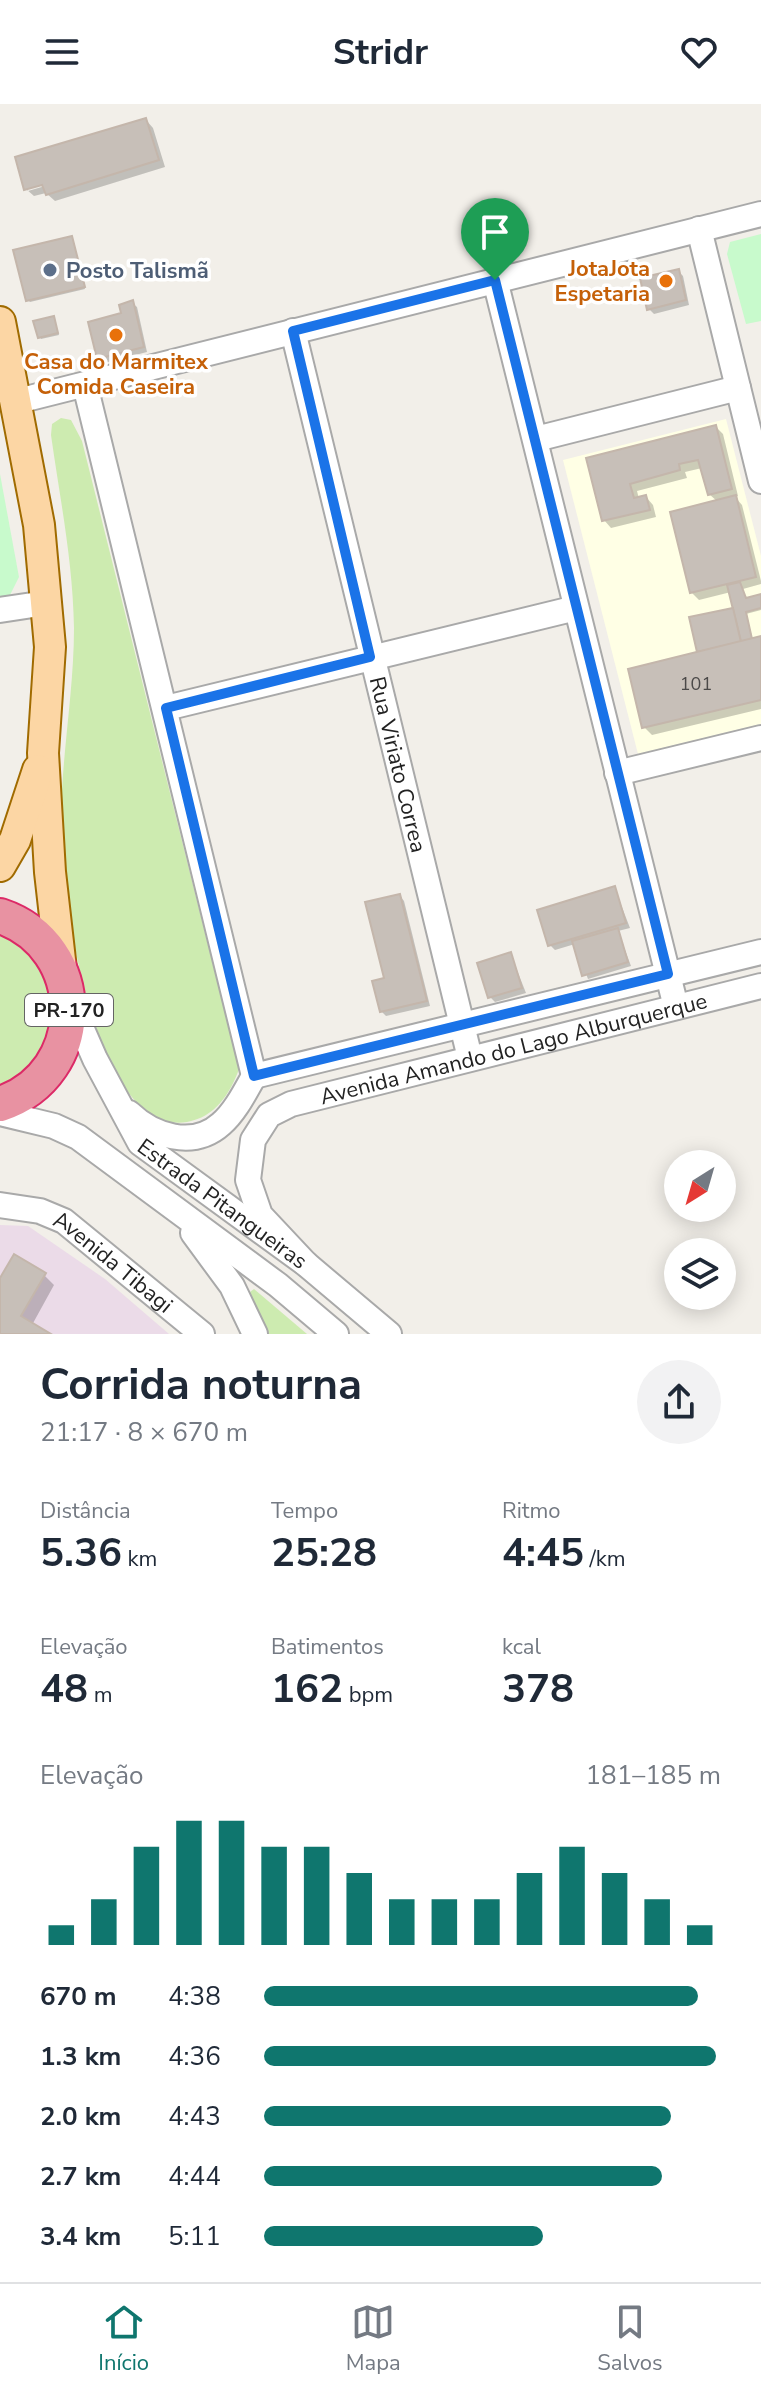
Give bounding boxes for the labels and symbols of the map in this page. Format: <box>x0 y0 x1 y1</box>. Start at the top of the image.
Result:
pin <box>461 198 529 280</box>
place label: JotaJota Espetaria <box>554 254 650 309</box>
place label: Posto Talismã <box>66 256 209 286</box>
marker: Posto Talismã <box>41 261 59 279</box>
marker: JotaJota Espetaria <box>657 272 675 290</box>
marker: Casa do Marmitex Comida Caseira <box>107 326 125 344</box>
place label: Casa do Marmitex Comida Caseira <box>24 347 209 402</box>
house number: 101 <box>680 672 712 696</box>
street label: Rua Viriato Correa <box>362 674 433 856</box>
street label: Avenida Amando do Lago Alburquerque <box>317 986 710 1112</box>
road number: PR-170 <box>25 994 113 1026</box>
street label: Estrada Pitangueiras <box>131 1132 313 1276</box>
north arrow <box>664 1150 736 1222</box>
street label: Avenida Tibagi <box>49 1204 179 1320</box>

